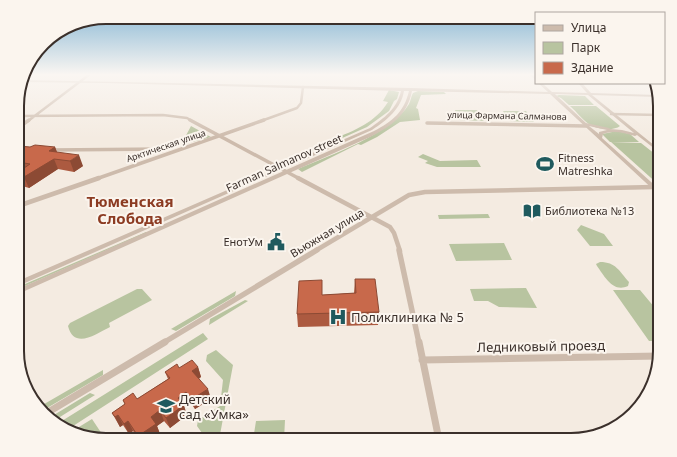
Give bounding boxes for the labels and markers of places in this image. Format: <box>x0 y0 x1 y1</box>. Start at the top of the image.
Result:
place label: Fitness Matreshka <box>558 150 613 178</box>
sports icon: Fitness Matreshka <box>535 154 555 174</box>
library icon: Библиотека №13 <box>522 201 542 221</box>
place label: Библиотека №13 <box>545 203 634 218</box>
public building icon: ЕнотУм <box>266 232 286 252</box>
place label: ЕнотУм <box>223 234 263 249</box>
hospital icon: Поликлиника № 5 <box>328 307 348 327</box>
place label: Поликлиника № 5 <box>351 308 464 326</box>
place label: Детский сад «Умка» <box>179 390 249 423</box>
school or university icon: Детский сад «Умка» <box>156 396 176 416</box>

